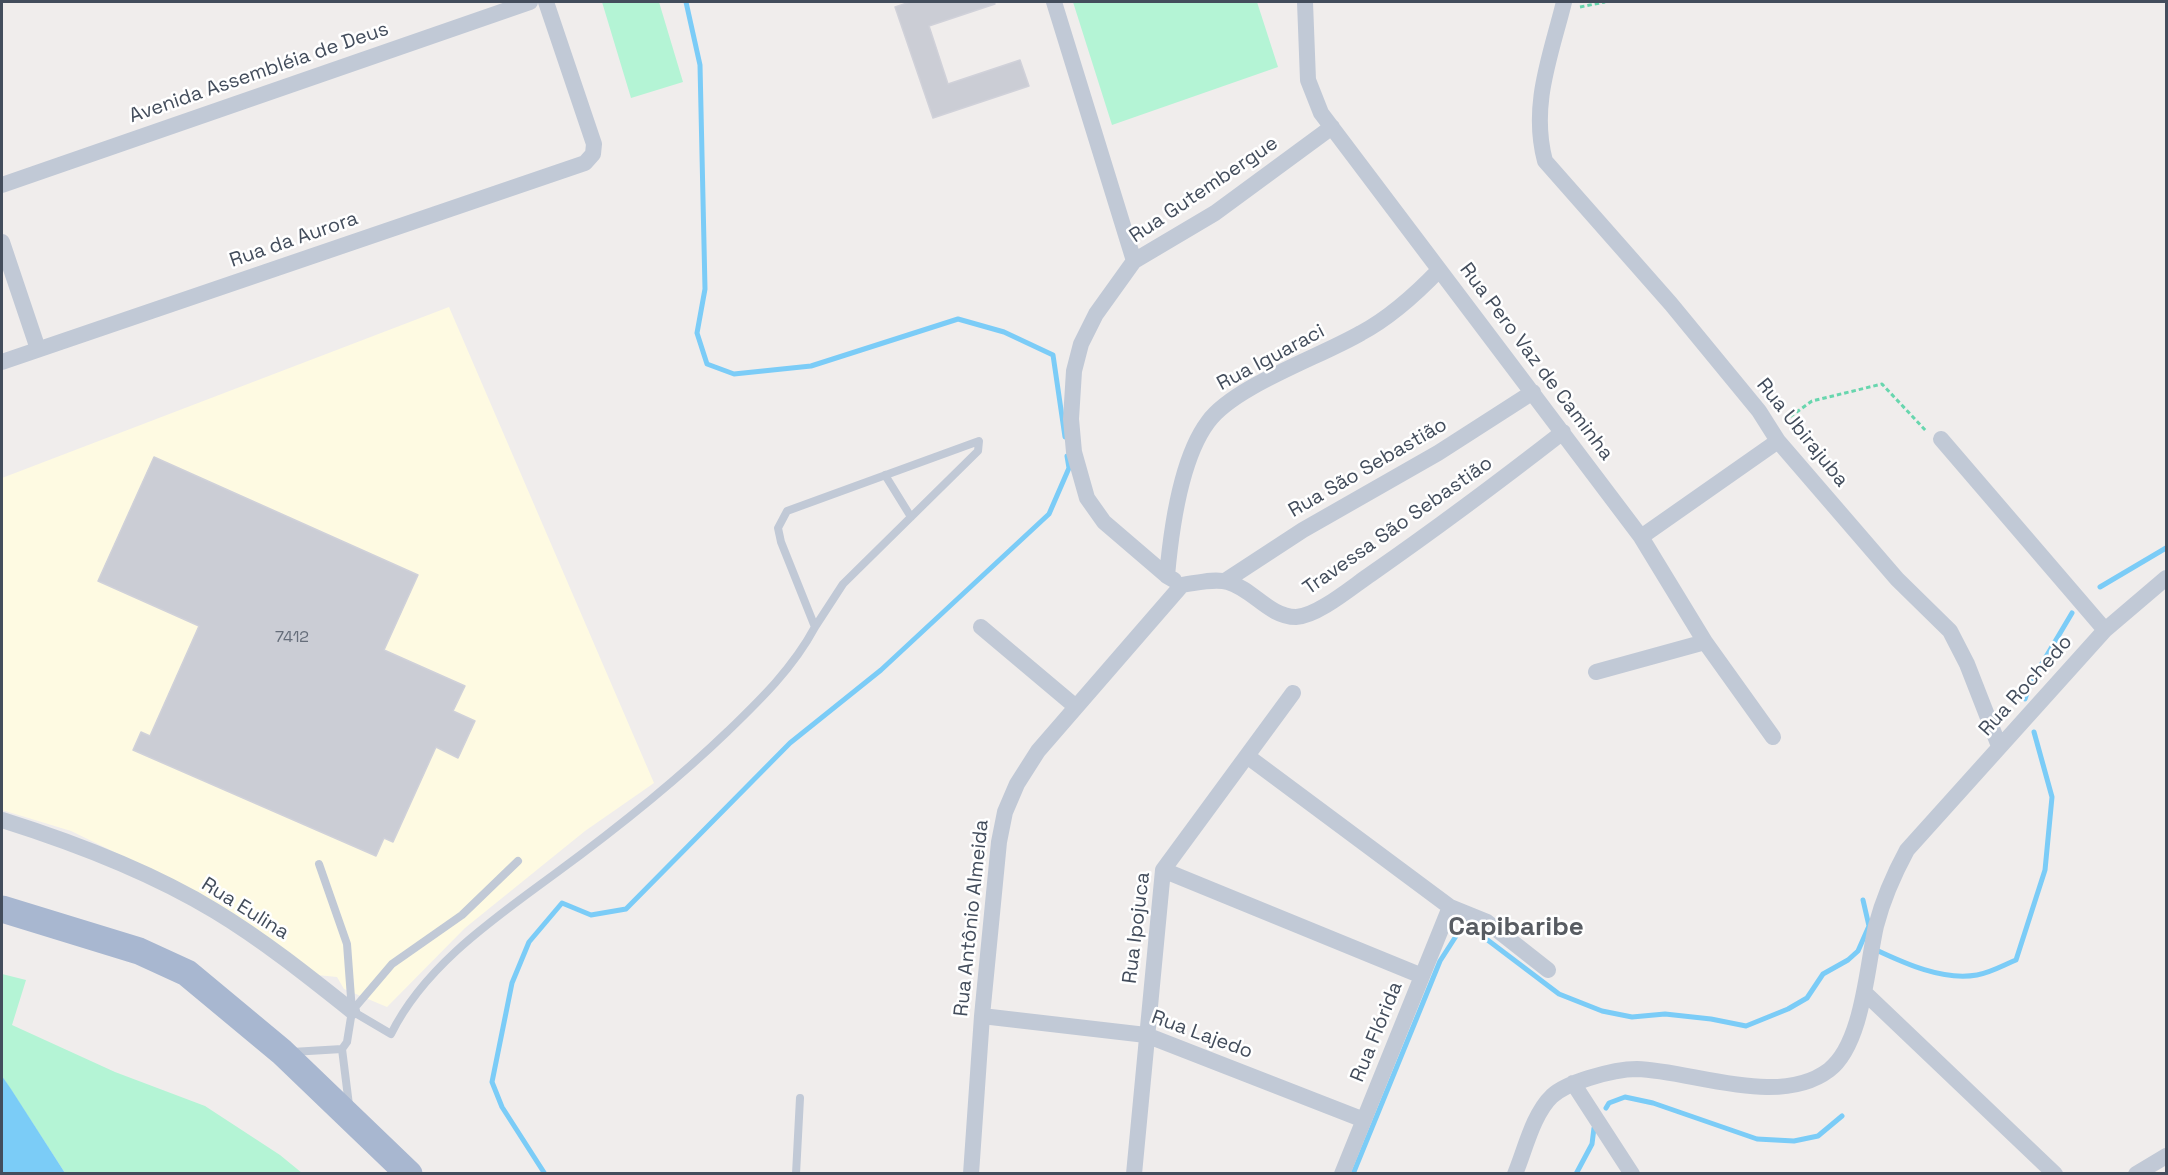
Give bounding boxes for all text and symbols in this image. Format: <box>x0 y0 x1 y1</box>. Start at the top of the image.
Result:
street label: Avenida Assembléia de Deus <box>126 17 392 129</box>
street label: Rua Gutembergue <box>1125 132 1283 248</box>
street label: Rua da Aurora <box>227 207 361 273</box>
street label: Rua Pero Vaz de Caminha <box>1454 259 1618 465</box>
street label: Rua Iguaraci <box>1213 320 1329 396</box>
street label: Rua Ubirajuba <box>1751 374 1853 492</box>
street label: Rua São Sebastião <box>1285 413 1451 523</box>
street label: Travessa São Sebastião <box>1299 451 1497 601</box>
house number: 7412 <box>275 628 309 648</box>
street label: Rua Rochedo <box>1974 630 2078 742</box>
street label: Rua Antônio Almeida <box>950 818 994 1018</box>
street label: Rua Ipojuca <box>1118 871 1156 985</box>
street label: Rua Eulina <box>197 873 293 945</box>
district label: Capibaribe <box>1448 912 1584 944</box>
street label: Rua Flórida <box>1346 978 1408 1086</box>
street label: Rua Lajedo <box>1148 1006 1256 1064</box>

